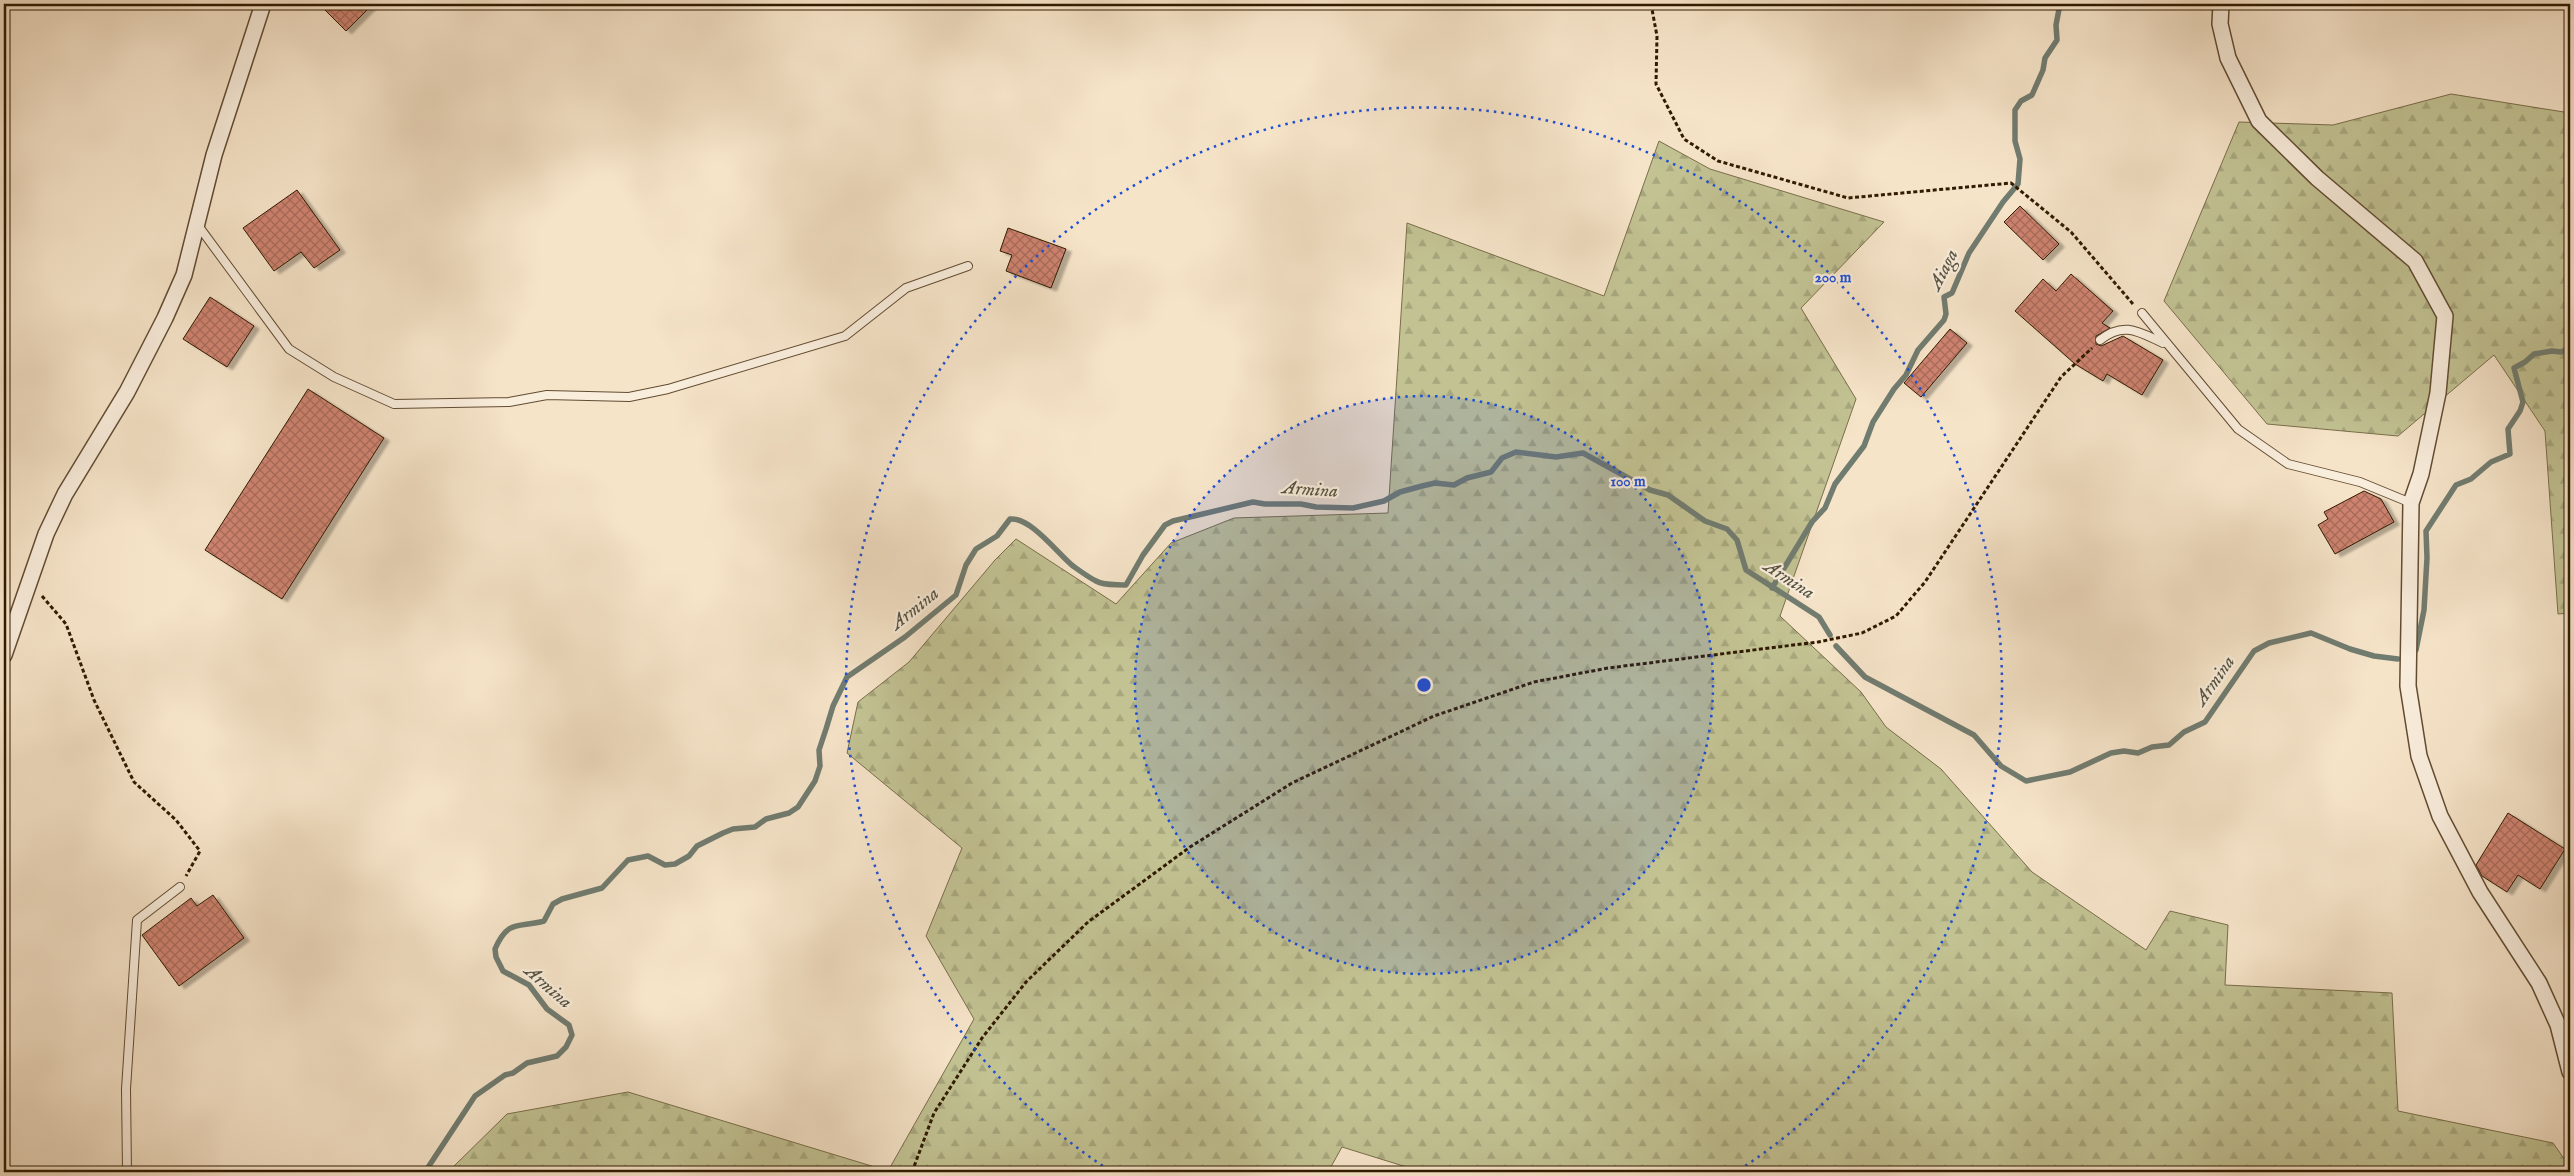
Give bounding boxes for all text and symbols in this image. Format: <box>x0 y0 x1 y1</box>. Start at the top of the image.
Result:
water label: Aiaga <box>1923 246 1964 296</box>
text: 200 m <box>1815 268 1852 287</box>
text: 100 m <box>1610 472 1646 491</box>
water label: Armina <box>1280 476 1339 504</box>
water label: Armina <box>1758 554 1819 605</box>
water label: Armina <box>884 582 944 637</box>
water label: Armina <box>2188 651 2241 712</box>
centre of rings <box>1415 676 1433 694</box>
water label: Armina <box>518 958 577 1014</box>

